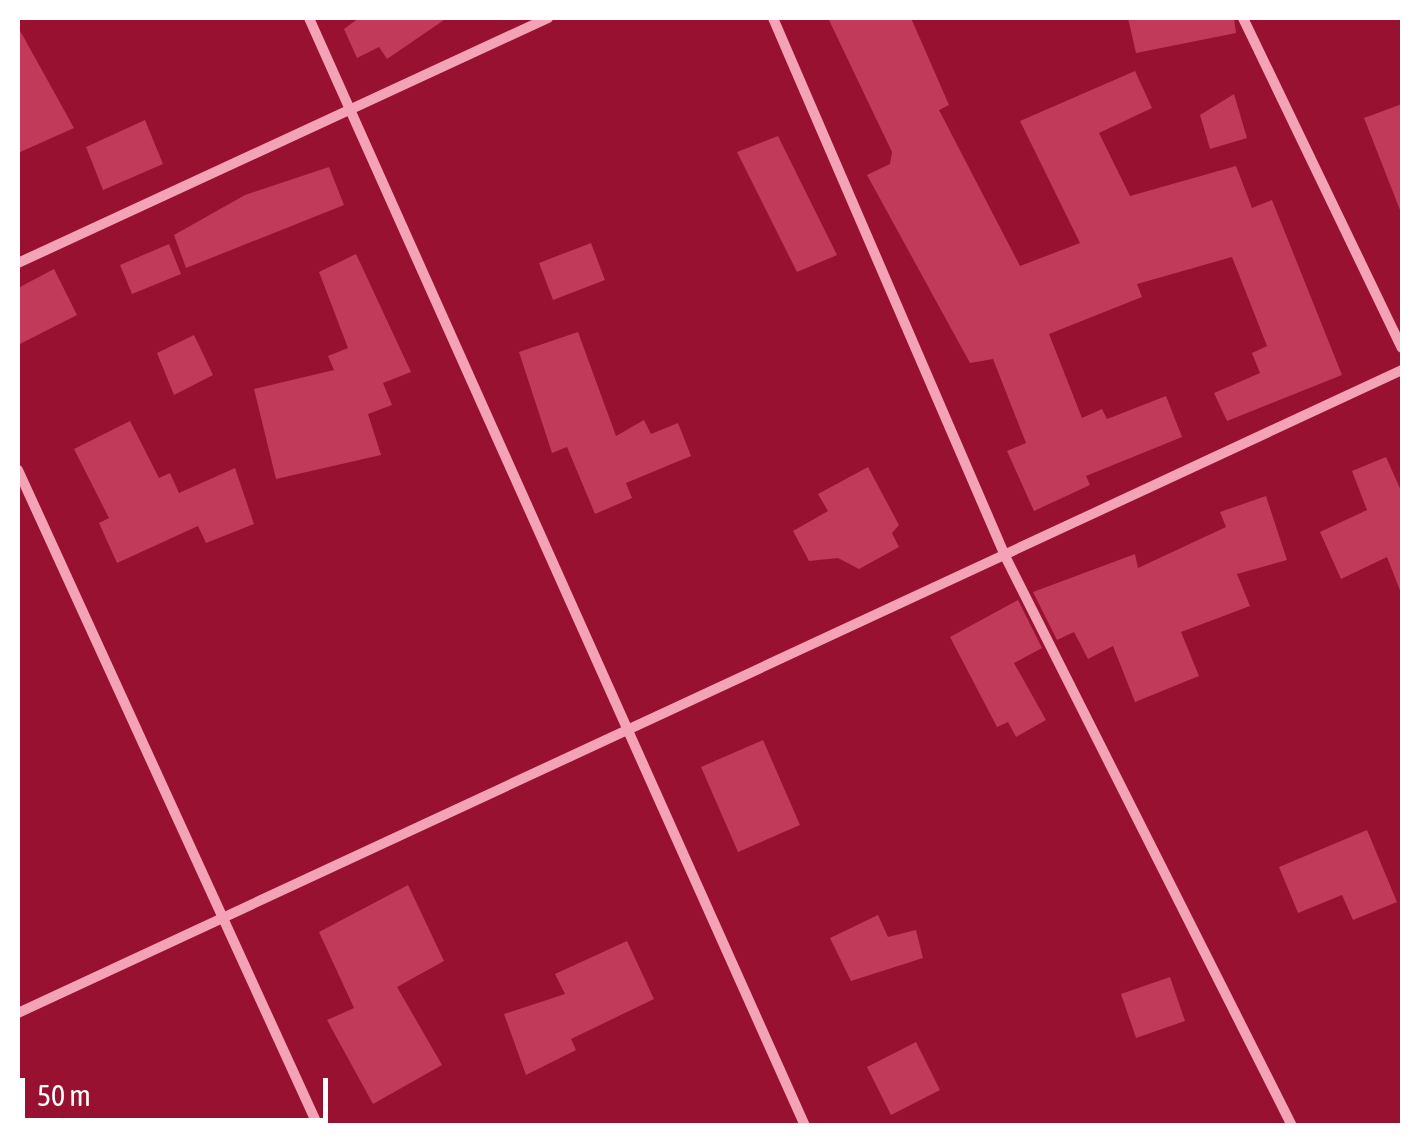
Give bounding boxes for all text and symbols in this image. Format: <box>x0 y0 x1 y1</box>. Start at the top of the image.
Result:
scale bar <box>25 1058 332 1120</box>
text: 50 m <box>37 1078 91 1112</box>

